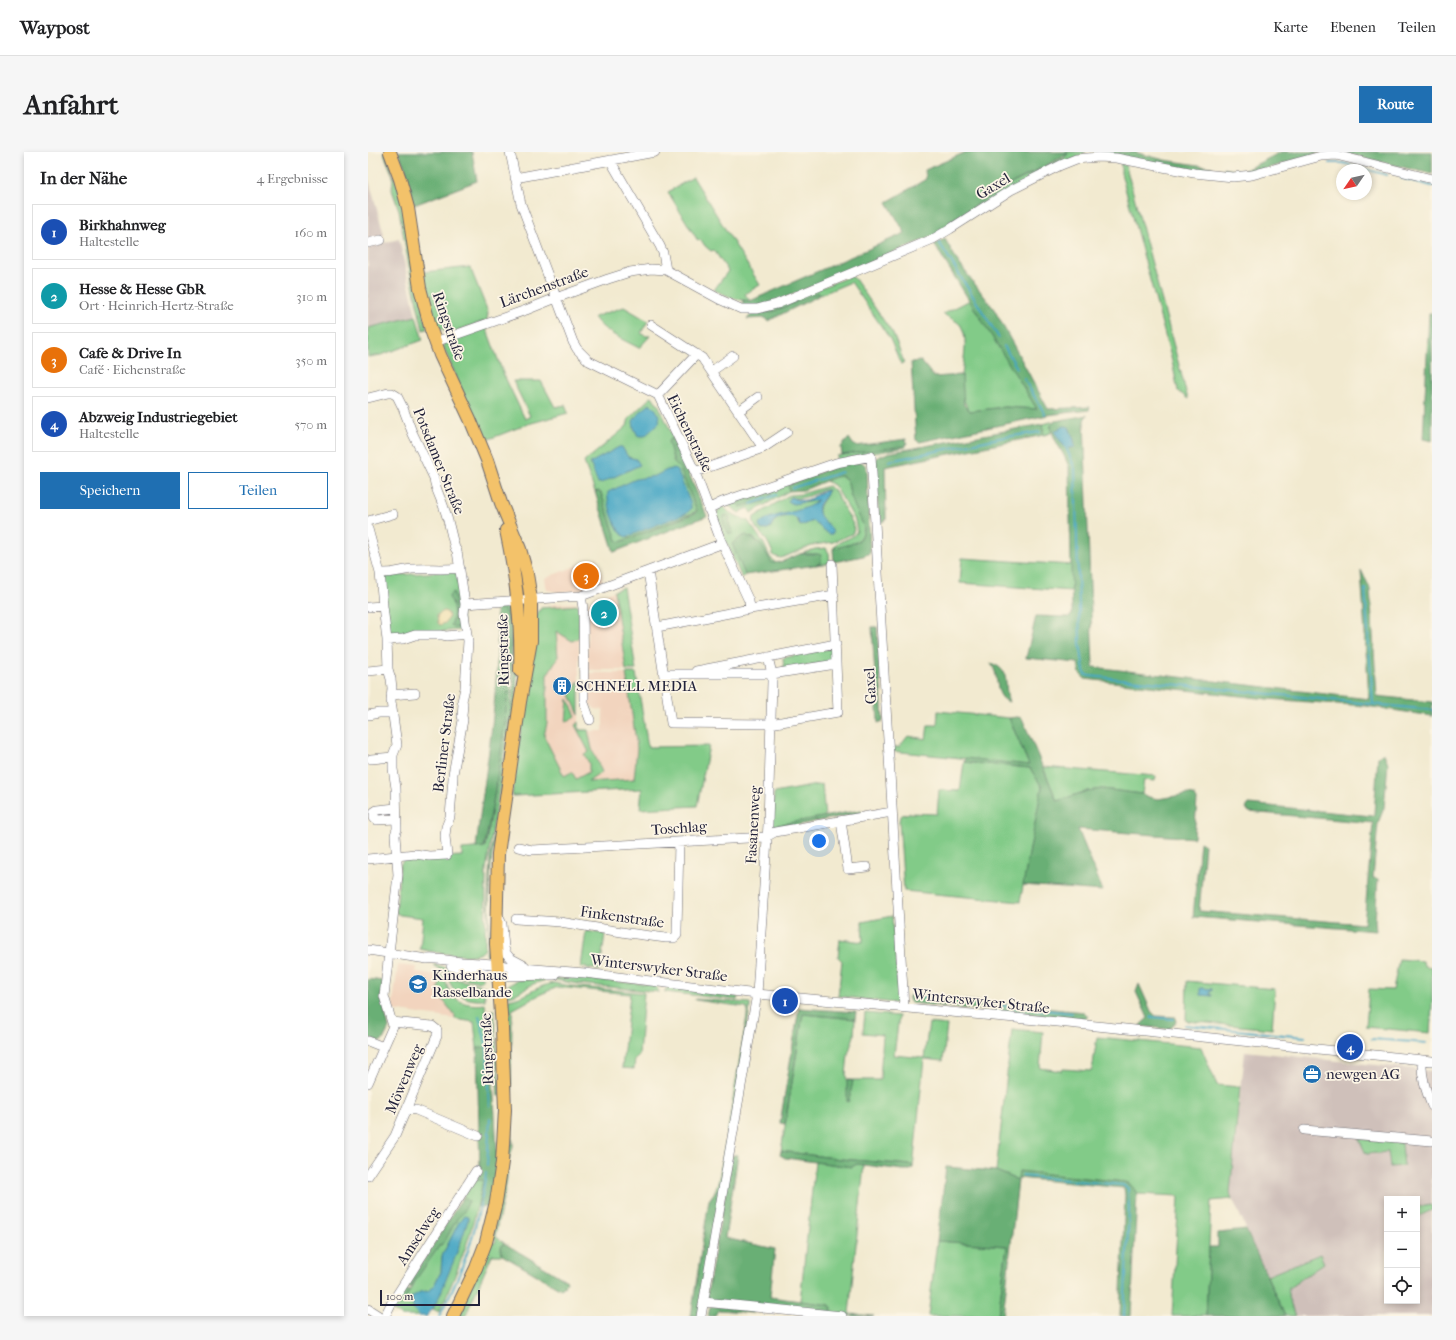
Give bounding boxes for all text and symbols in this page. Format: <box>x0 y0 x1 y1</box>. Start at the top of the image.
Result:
text: Waypost <box>20 17 90 39</box>
text: Karte <box>1273 19 1308 36</box>
text: Ebenen <box>1330 19 1376 36</box>
text: Teilen <box>1398 19 1436 36</box>
button: Route <box>1359 86 1432 123</box>
text: Anfahrt <box>24 88 118 121</box>
north arrow <box>1336 164 1372 200</box>
text: In der Nähe <box>40 168 127 188</box>
street label: Gaxel <box>973 169 1013 203</box>
text: 4 Ergebnisse <box>257 171 328 186</box>
text: Birkhahnweg <box>79 216 166 234</box>
text: 1 <box>52 225 56 240</box>
text: 160 m <box>295 225 327 240</box>
text: Haltestelle <box>79 234 139 249</box>
street label: Lärchenstraße <box>497 262 591 311</box>
text: Hesse & Hesse GbR <box>79 280 205 298</box>
text: 2 <box>51 289 57 304</box>
text: 310 m <box>296 289 327 304</box>
street label: Ringstraße <box>429 289 469 363</box>
text: Ort · Heinrich-Hertz-Straße <box>79 298 234 313</box>
text: Cafe & Drive In <box>79 344 181 362</box>
text: 3 <box>51 353 57 368</box>
text: 350 m <box>295 353 327 368</box>
text: Café · Eichenstraße <box>79 362 186 377</box>
street label: Eichenstraße <box>663 391 717 475</box>
street label: Potsdamer Straße <box>409 405 469 518</box>
text: Abzweig Industriegebiet <box>79 408 238 426</box>
text: 4 <box>50 417 58 432</box>
text: 570 m <box>294 417 327 432</box>
text: Haltestelle <box>79 426 139 441</box>
button: Speichern <box>40 472 180 509</box>
button: Teilen <box>188 472 328 509</box>
pin: 3 <box>573 561 599 591</box>
pin: 2 <box>591 598 617 628</box>
street label: Ringstraße <box>493 613 513 686</box>
street label: Gaxel <box>860 667 880 705</box>
building icon: SCHNELL MEDIA <box>551 675 573 697</box>
place label: SCHNELL MEDIA <box>576 677 698 695</box>
street label: Berliner Straße <box>429 692 459 794</box>
street label: Fasanenweg <box>742 785 764 864</box>
street label: Toschlag <box>650 817 709 839</box>
your location <box>809 831 829 851</box>
street label: Finkenstraße <box>579 902 666 932</box>
street label: Winterswyker Straße <box>588 951 729 985</box>
place label: Kinderhaus Rasselbande <box>432 966 512 1001</box>
school or university icon: Kinderhaus Rasselbande <box>407 973 429 995</box>
street label: Winterswyker Straße <box>910 985 1051 1017</box>
pin: 1 <box>772 986 798 1016</box>
street label: Ringstraße <box>477 1012 497 1085</box>
pin: 4 <box>1337 1032 1363 1062</box>
street label: Möwenweg <box>381 1041 427 1117</box>
office icon: newgen AG <box>1301 1063 1323 1085</box>
place label: newgen AG <box>1326 1065 1401 1083</box>
map controls <box>1384 1196 1420 1304</box>
button: + <box>1384 1196 1420 1232</box>
street label: Amselweg <box>392 1203 444 1269</box>
button: − <box>1384 1232 1420 1268</box>
button: locate <box>1384 1268 1420 1304</box>
scale bar <box>380 1288 480 1307</box>
text: 100 m <box>386 1290 414 1303</box>

